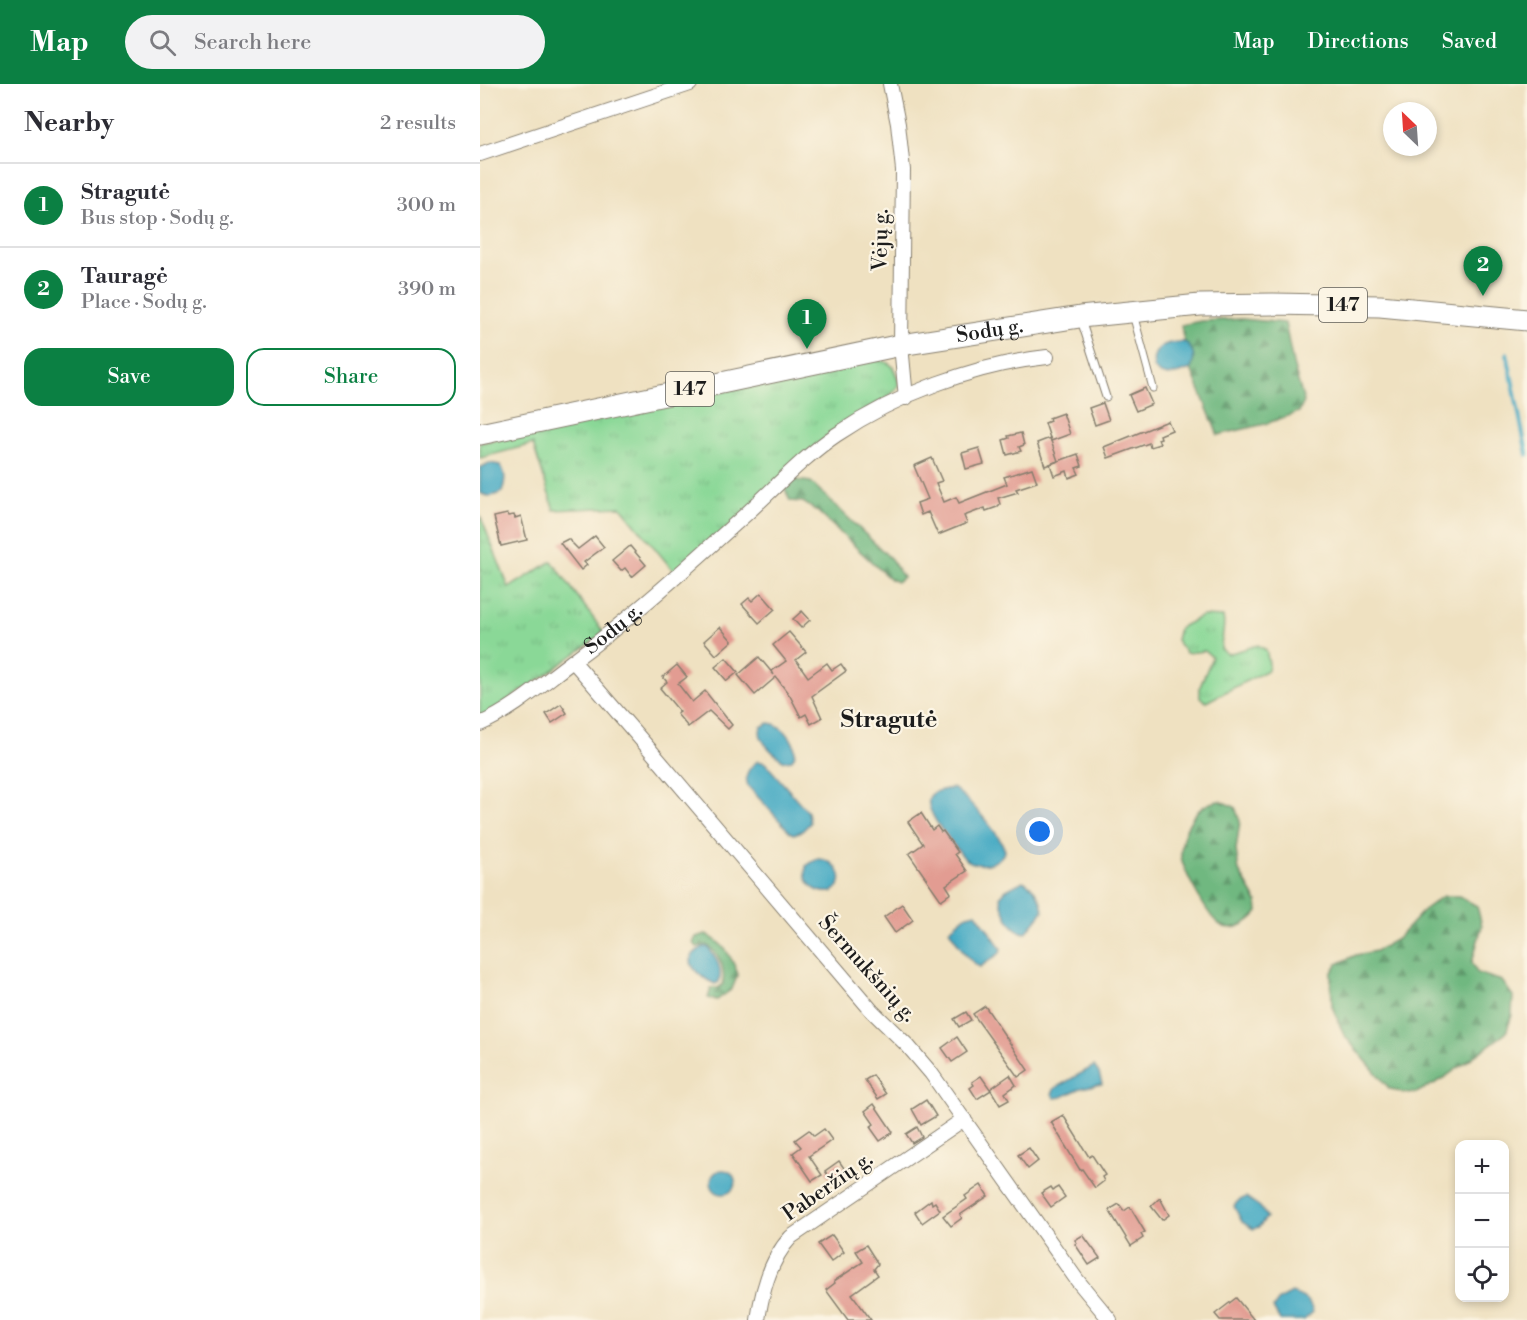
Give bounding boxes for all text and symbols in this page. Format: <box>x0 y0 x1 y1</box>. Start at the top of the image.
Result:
search box <box>125 15 545 69</box>
text: Map <box>30 25 89 60</box>
icon: search <box>146 26 179 59</box>
text: Search here <box>194 29 311 56</box>
text: Map <box>1233 29 1275 55</box>
text: Directions <box>1308 29 1409 55</box>
text: Saved <box>1442 29 1497 55</box>
north arrow <box>1383 102 1437 156</box>
text: Nearby <box>24 107 114 139</box>
text: 2 results <box>380 111 456 136</box>
text: Stragutė <box>81 179 170 206</box>
text: 1 <box>39 193 48 218</box>
text: 300 m <box>397 193 456 218</box>
text: Bus stop · Sodų g. <box>81 206 234 231</box>
street label: Vėjų g. <box>867 209 895 272</box>
pin: 2 <box>1464 246 1502 296</box>
text: Tauragė <box>81 263 168 290</box>
text: 2 <box>37 277 50 302</box>
text: 390 m <box>398 277 456 302</box>
road number: 147 <box>1319 288 1367 322</box>
text: Place · Sodų g. <box>81 290 207 315</box>
pin: 1 <box>788 300 826 349</box>
street label: Sodų g. <box>954 313 1025 349</box>
button: Save <box>24 348 234 406</box>
button: Share <box>246 348 456 406</box>
road number: 147 <box>666 372 714 406</box>
street label: Sodų g. <box>579 598 648 661</box>
district label: Stragutė <box>840 705 938 735</box>
your location <box>1025 817 1054 846</box>
street label: Šermukšnių g. <box>812 908 924 1028</box>
map controls <box>1455 1140 1509 1302</box>
button: + <box>1455 1140 1509 1194</box>
street label: Paberžių g. <box>778 1146 878 1228</box>
button: − <box>1455 1194 1509 1248</box>
button: locate <box>1455 1248 1509 1302</box>

